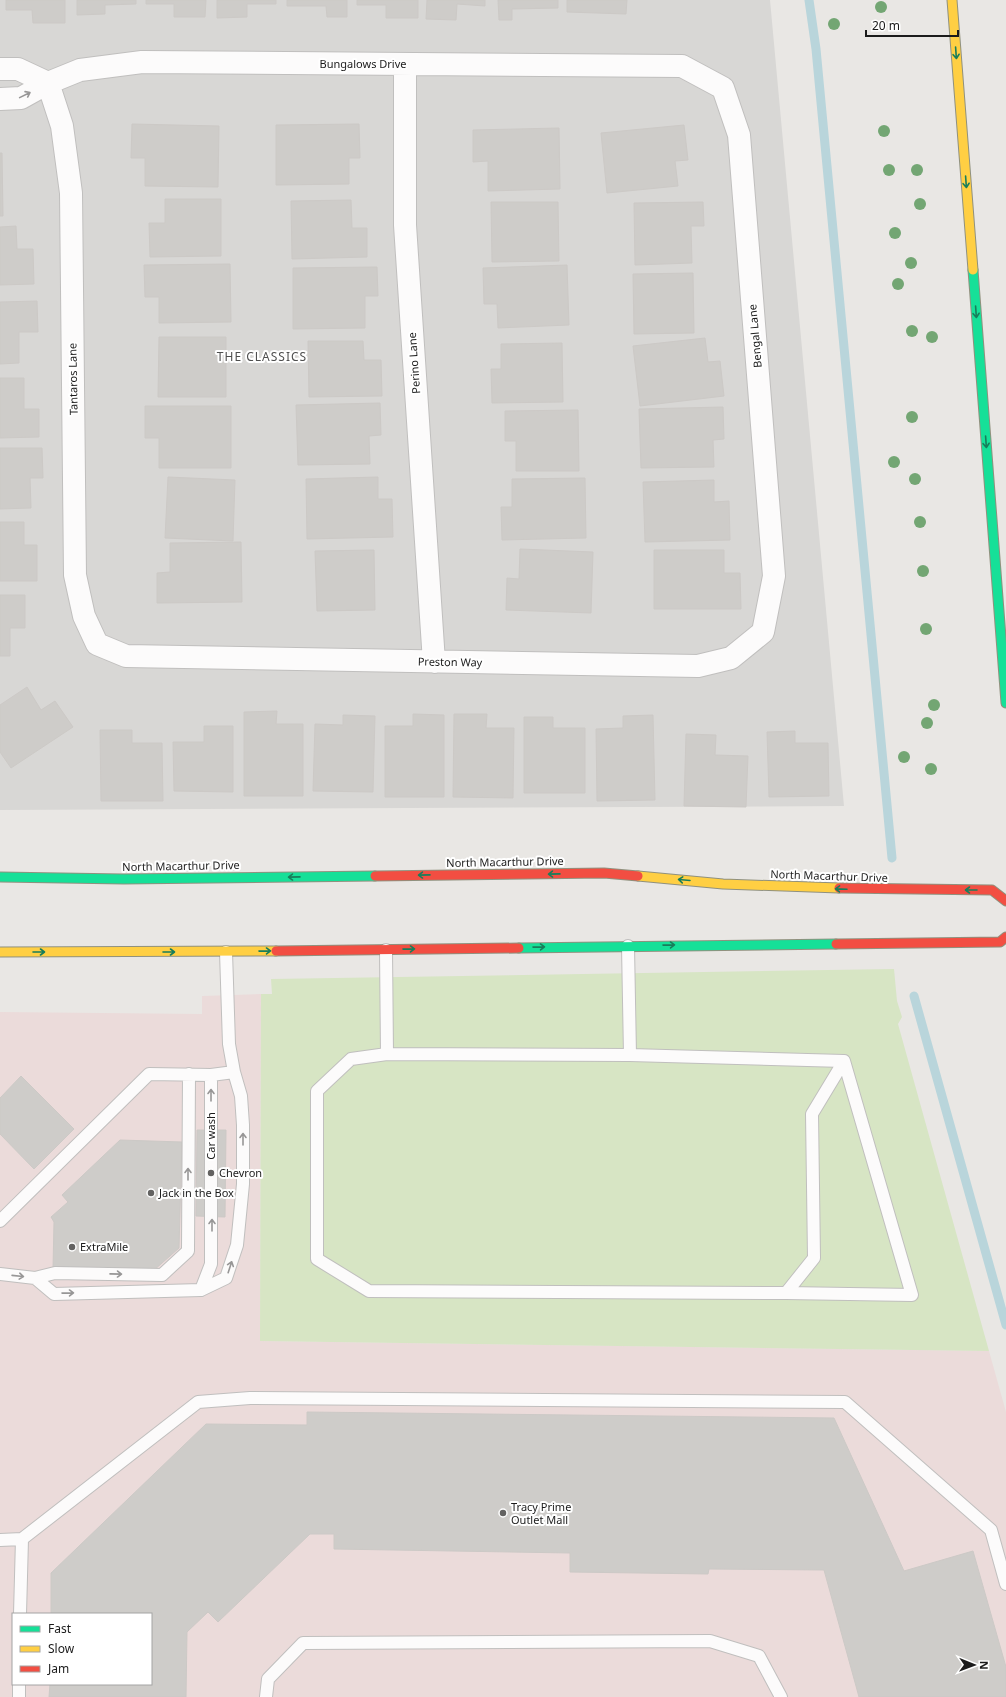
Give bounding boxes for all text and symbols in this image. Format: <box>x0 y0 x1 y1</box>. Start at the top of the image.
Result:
scale bar <box>866 12 958 38</box>
text: 20 m <box>872 17 900 34</box>
one-way arrow <box>952 46 959 59</box>
street label: Bungalows Drive <box>320 56 406 71</box>
one-way arrow <box>19 91 31 98</box>
one-way arrow <box>962 175 969 188</box>
street label: Bengal Lane <box>744 304 765 368</box>
one-way arrow <box>972 305 979 318</box>
street label: Perino Lane <box>404 332 423 394</box>
street label: Tantaros Lane <box>64 343 81 415</box>
district label: THE CLASSICS <box>217 348 307 365</box>
one-way arrow <box>982 435 989 448</box>
street label: Preston Way <box>418 653 483 670</box>
street label: North Macarthur Drive <box>446 853 564 870</box>
street label: North Macarthur Drive <box>122 857 240 874</box>
street label: North Macarthur Drive <box>770 866 888 885</box>
one-way arrow <box>548 870 561 878</box>
one-way arrow <box>418 871 431 879</box>
one-way arrow <box>288 873 301 881</box>
one-way arrow <box>678 877 691 884</box>
one-way arrow <box>835 885 848 892</box>
one-way arrow <box>965 886 978 894</box>
one-way arrow <box>662 941 675 949</box>
one-way arrow <box>532 943 545 951</box>
one-way arrow <box>402 945 415 953</box>
one-way arrow <box>258 947 271 955</box>
one-way arrow <box>32 948 45 956</box>
one-way arrow <box>162 948 175 956</box>
one-way arrow <box>207 1089 215 1102</box>
street label: Car wash <box>203 1112 218 1160</box>
one-way arrow <box>239 1133 247 1146</box>
place label: Chevron <box>219 1165 262 1180</box>
one-way arrow <box>184 1168 192 1181</box>
marker: Chevron <box>206 1168 216 1178</box>
place label: Jack in the Box <box>158 1185 234 1200</box>
marker: Jack in the Box <box>146 1188 156 1198</box>
one-way arrow <box>208 1219 216 1232</box>
place label: ExtraMile <box>80 1239 128 1254</box>
marker: ExtraMile <box>67 1242 77 1252</box>
one-way arrow <box>226 1262 234 1274</box>
one-way arrow <box>109 1270 122 1278</box>
one-way arrow <box>11 1272 24 1280</box>
one-way arrow <box>61 1290 74 1297</box>
place label: Tracy Prime Outlet Mall <box>511 1499 571 1527</box>
marker: Tracy Prime Outlet Mall <box>498 1508 508 1518</box>
legend <box>12 1613 152 1685</box>
text: Fast <box>48 1620 72 1637</box>
text: Slow <box>48 1640 75 1657</box>
north arrow <box>954 1645 994 1685</box>
text: Jam <box>47 1660 69 1677</box>
text: N <box>977 1661 992 1670</box>

